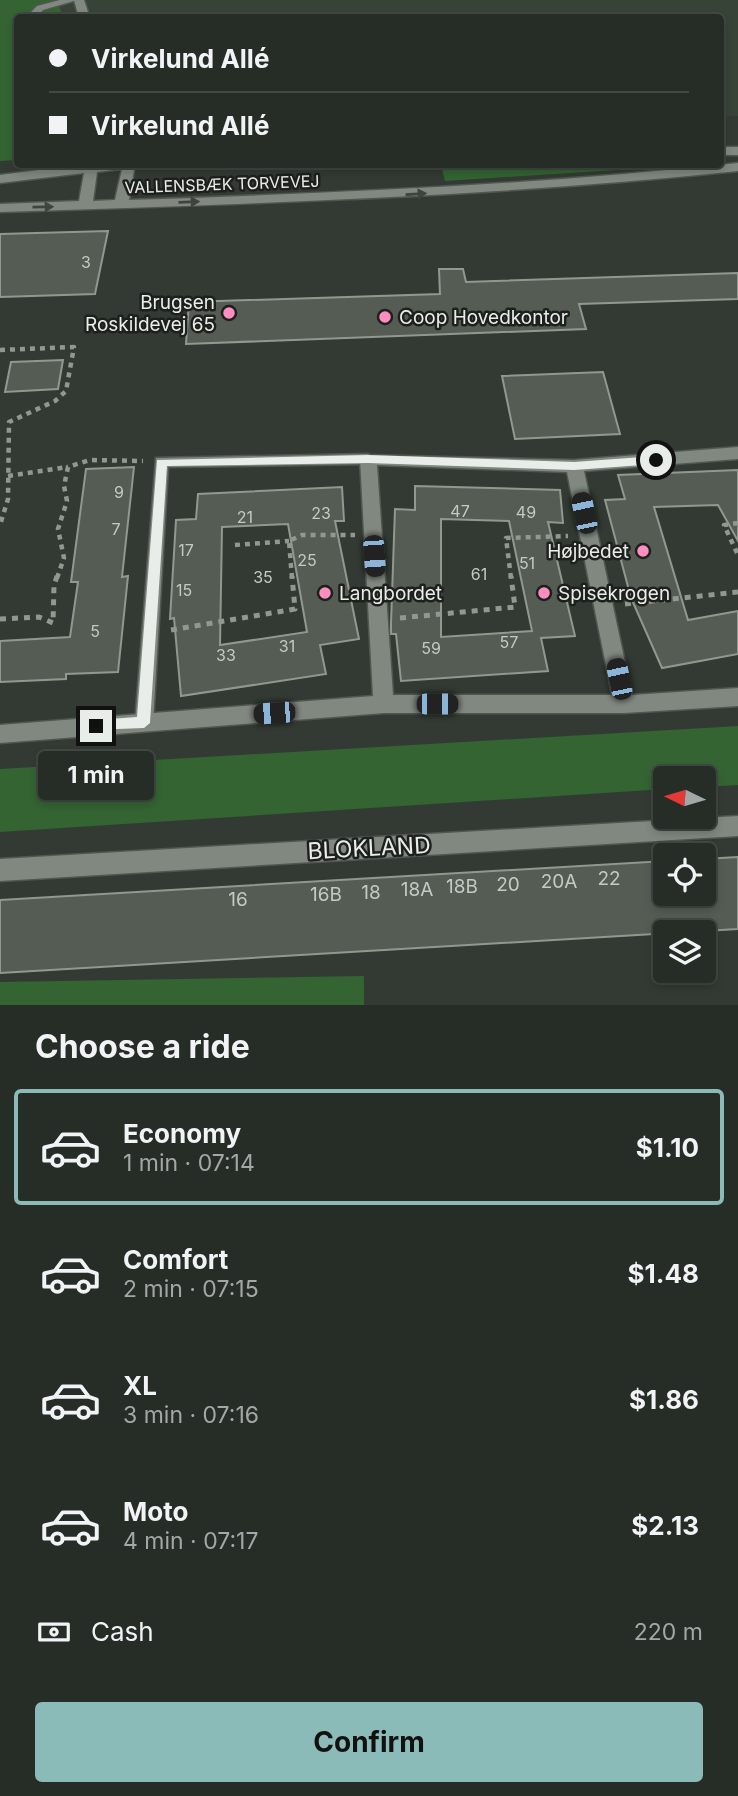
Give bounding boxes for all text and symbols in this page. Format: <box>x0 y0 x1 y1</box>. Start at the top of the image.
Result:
text: Virkelund Allé <box>91 43 269 74</box>
text: Virkelund Allé <box>91 110 269 141</box>
street label: VALLENSBÆK TORVEVEJ <box>124 171 320 197</box>
one-way arrow <box>406 188 428 199</box>
one-way arrow <box>178 197 200 208</box>
one-way arrow <box>32 202 54 213</box>
house number: 3 <box>81 252 91 272</box>
place label: Brugsen Roskildevej 65 <box>85 291 215 336</box>
marker: Brugsen Roskildevej 65 <box>221 305 237 321</box>
place label: Coop Hovedkontor <box>399 306 568 329</box>
marker: Coop Hovedkontor <box>377 309 393 325</box>
route start <box>640 444 672 476</box>
house number: 9 <box>114 482 124 502</box>
car <box>570 490 599 536</box>
house number: 47 <box>450 501 470 521</box>
house number: 49 <box>516 502 536 522</box>
house number: 23 <box>311 503 331 523</box>
house number: 21 <box>237 507 253 527</box>
house number: 7 <box>111 519 121 539</box>
car <box>363 534 386 578</box>
house number: 17 <box>178 540 194 560</box>
place label: Højbedet <box>547 540 629 563</box>
marker: Højbedet <box>635 543 651 559</box>
house number: 25 <box>297 550 317 570</box>
house number: 51 <box>519 553 535 573</box>
house number: 61 <box>471 564 487 584</box>
house number: 35 <box>253 567 273 587</box>
house number: 15 <box>176 580 192 600</box>
place label: Langbordet <box>339 582 442 605</box>
place label: Spisekrogen <box>558 582 670 605</box>
marker: Langbordet <box>317 585 333 601</box>
marker: Spisekrogen <box>536 585 552 601</box>
house number: 5 <box>90 621 100 641</box>
house number: 57 <box>500 632 518 652</box>
house number: 31 <box>279 636 295 656</box>
house number: 59 <box>421 638 441 658</box>
house number: 33 <box>216 645 236 665</box>
car <box>605 656 634 702</box>
car <box>417 694 459 715</box>
car <box>253 701 296 725</box>
route end <box>80 710 112 742</box>
callout: 1 min <box>38 750 154 800</box>
text: 1 min <box>68 761 124 789</box>
north arrow <box>653 766 716 830</box>
map controls <box>653 766 716 983</box>
street label: BLOKLAND <box>307 831 431 865</box>
button: locate <box>653 843 716 906</box>
house number: 22 <box>597 867 621 890</box>
house number: 20A <box>541 870 577 893</box>
house number: 20 <box>496 873 520 896</box>
house number: 18B <box>446 875 478 898</box>
house number: 18A <box>401 878 433 901</box>
house number: 18 <box>361 881 381 904</box>
house number: 16B <box>310 883 342 906</box>
house number: 16 <box>228 888 248 911</box>
button: layers <box>653 920 716 983</box>
text: Choose a ride <box>35 1027 250 1066</box>
icon: car <box>39 1116 102 1179</box>
text: Economy <box>123 1118 241 1149</box>
text: $1.10 <box>636 1132 699 1163</box>
text: 1 min · 07:14 <box>123 1149 255 1177</box>
icon: car <box>39 1242 102 1305</box>
text: Comfort <box>123 1244 228 1275</box>
text: $1.48 <box>628 1258 699 1289</box>
text: 2 min · 07:15 <box>123 1275 259 1303</box>
icon: car <box>39 1368 102 1431</box>
text: XL <box>123 1370 157 1401</box>
text: $1.86 <box>629 1384 699 1415</box>
text: 3 min · 07:16 <box>123 1401 259 1429</box>
icon: car <box>39 1494 102 1557</box>
text: Moto <box>123 1496 188 1527</box>
text: $2.13 <box>631 1510 699 1541</box>
text: 4 min · 07:17 <box>123 1527 259 1555</box>
icon: cash <box>35 1613 73 1651</box>
text: Cash <box>91 1616 154 1647</box>
text: 220 m <box>634 1618 703 1646</box>
button: Confirm <box>35 1702 703 1782</box>

